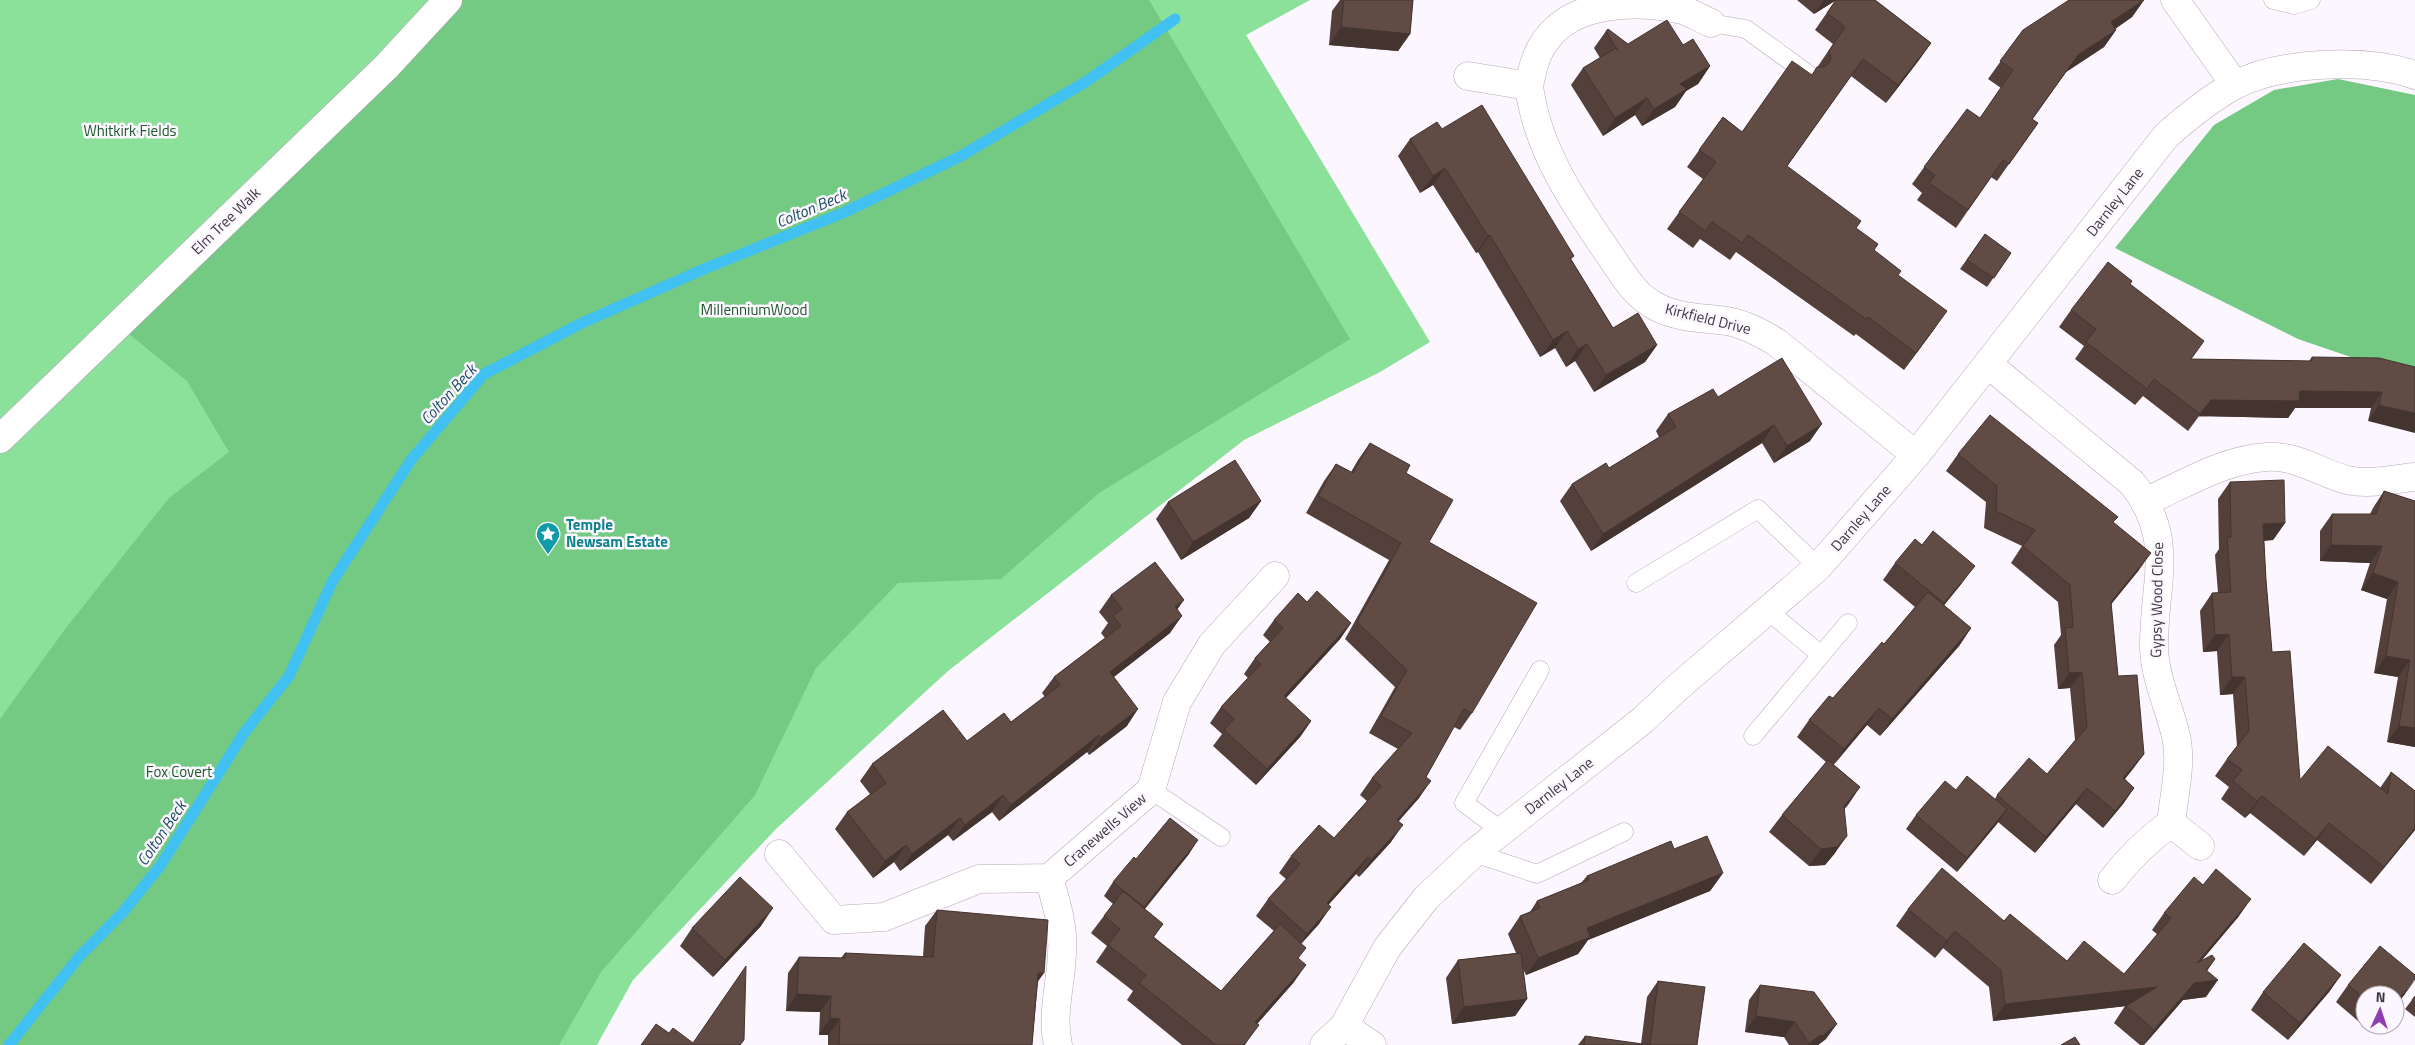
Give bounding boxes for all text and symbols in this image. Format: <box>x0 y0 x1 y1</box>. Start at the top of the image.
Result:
park label: Whitkirk Fields <box>83 119 177 142</box>
street label: Darnley Lane <box>2080 162 2149 241</box>
street label: Elm Tree Walk <box>186 181 266 260</box>
water label: Colton Beck <box>772 182 851 233</box>
street label: Kirkfield Drive <box>1663 297 1753 340</box>
park label: MillenniumWood <box>701 298 807 321</box>
water label: Colton Beck <box>414 357 483 430</box>
street label: Darnley Lane <box>1825 479 1896 556</box>
place label: Temple Newsam Estate <box>566 513 668 553</box>
place icon: Temple Newsam Estate <box>535 521 561 555</box>
street label: Gypsy Wood Close <box>2144 542 2169 658</box>
street label: Darnley Lane <box>1519 751 1598 820</box>
park label: Fox Covert <box>146 760 213 783</box>
street label: Cranewells View <box>1058 787 1151 872</box>
water label: Colton Beck <box>130 794 193 870</box>
north arrow <box>2355 985 2405 1035</box>
text: N <box>2375 986 2386 1007</box>

